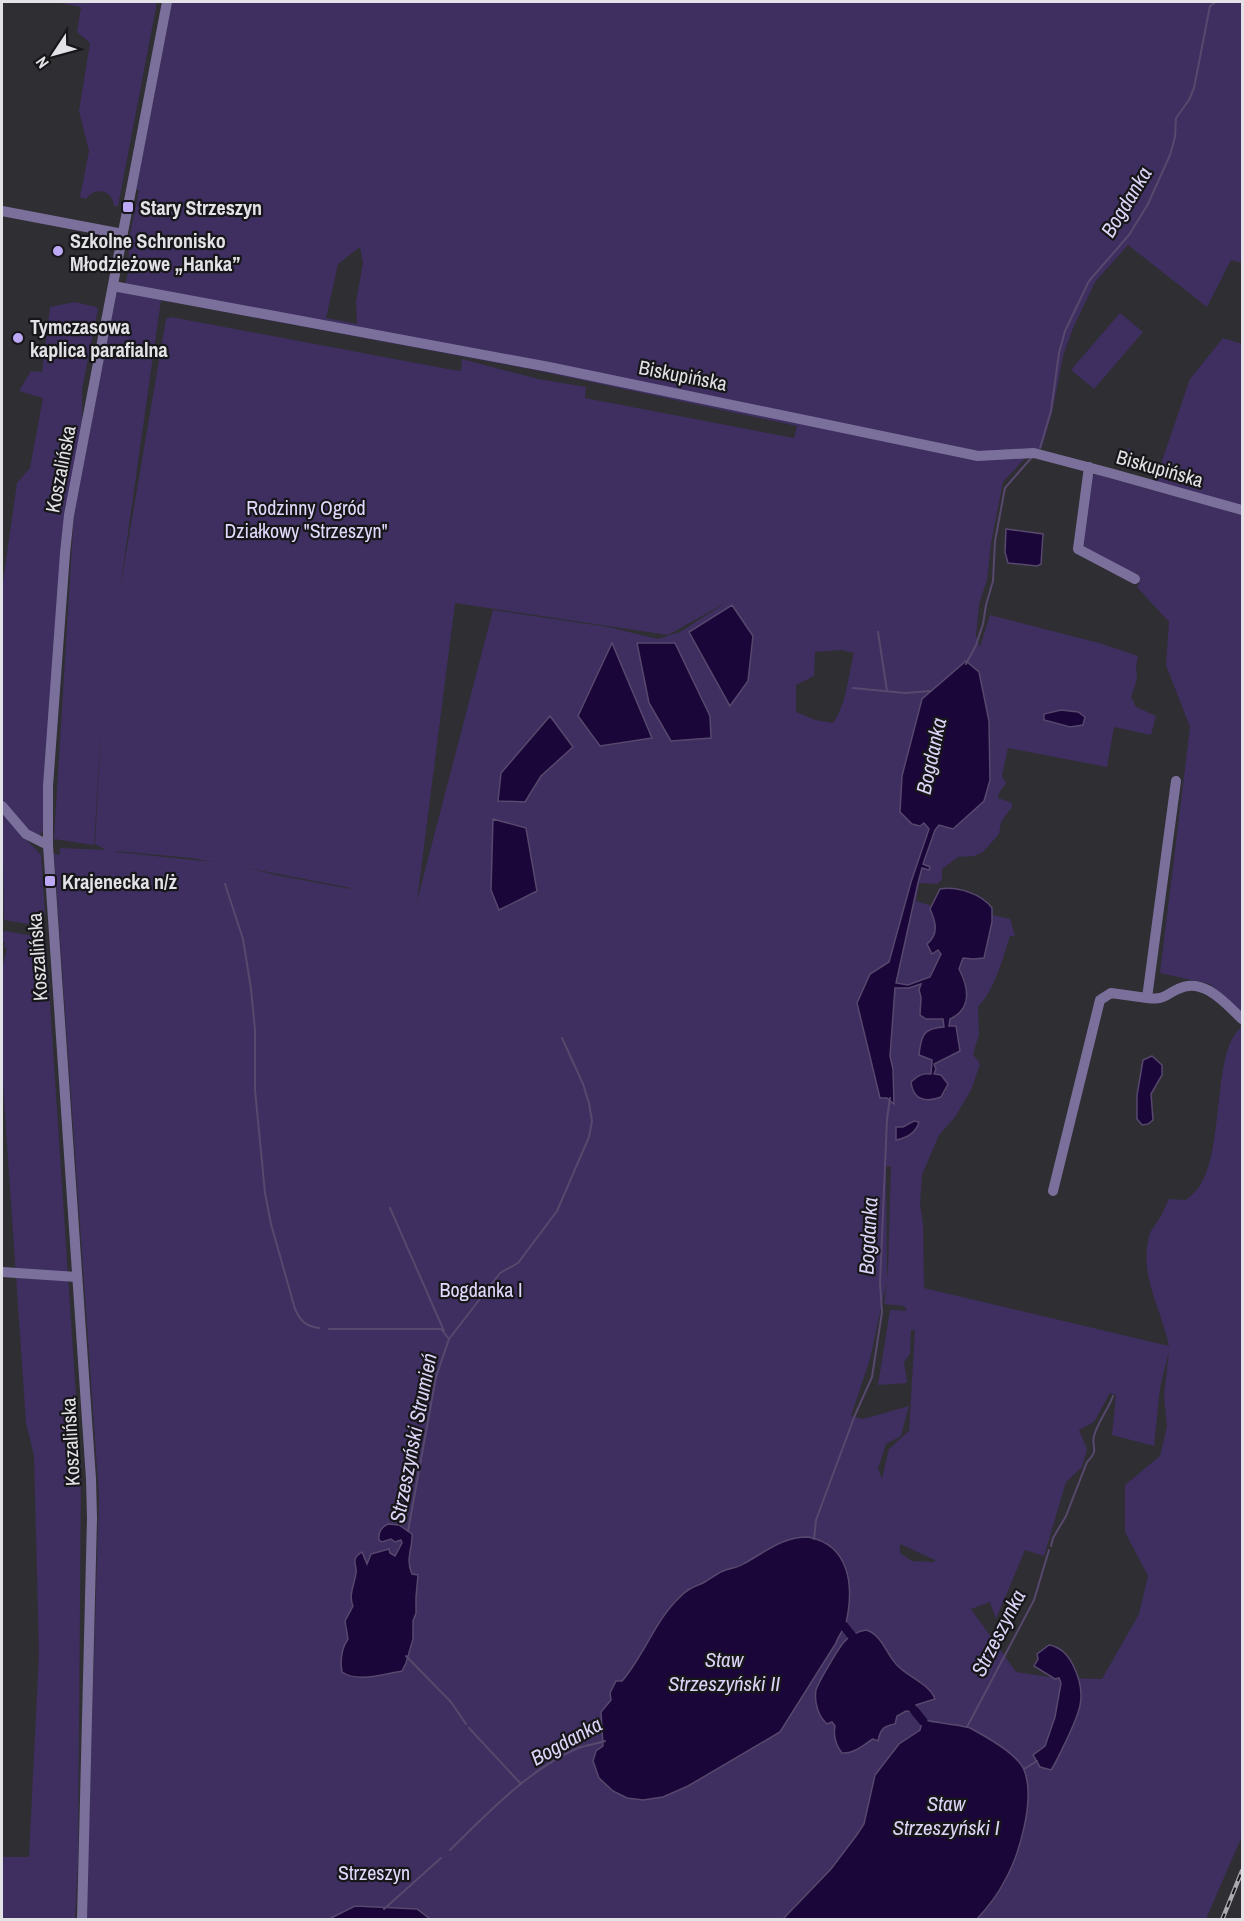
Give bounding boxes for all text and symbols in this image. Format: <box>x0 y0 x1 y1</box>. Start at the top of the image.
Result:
north arrow <box>24 24 84 84</box>
text: N <box>30 53 54 73</box>
water label: Bogdanka <box>1094 161 1158 243</box>
place label: Stary Strzeszyn <box>140 194 262 221</box>
marker: Stary Strzeszyn <box>121 200 135 214</box>
place label: Szkolne Schronisko Młodzieżowe „Hanka” <box>70 227 240 277</box>
marker: Szkolne Schronisko Młodzieżowe „Hanka” <box>51 244 65 258</box>
place label: Tymczasowa kaplica parafialna <box>30 313 168 363</box>
marker: Tymczasowa kaplica parafialna <box>11 331 25 345</box>
street label: Biskupińska <box>637 353 729 397</box>
street label: Koszalińska <box>38 423 82 515</box>
street label: Biskupińska <box>1113 443 1207 493</box>
park label: Rodzinny Ogród Działkowy "Strzeszyn" <box>225 494 388 544</box>
water label: Bogdanka <box>909 715 953 797</box>
place label: Krajenecka n/ż <box>62 868 177 895</box>
marker: Krajenecka n/ż <box>43 874 57 888</box>
street label: Koszalińska <box>20 912 54 1002</box>
water label: Bogdanka <box>851 1197 885 1275</box>
park label: Bogdanka I <box>440 1276 522 1303</box>
water label: Strzeszyński Strumień <box>382 1351 444 1525</box>
street label: Koszalińska <box>54 1397 86 1487</box>
water label: Strzeszynka <box>964 1585 1032 1681</box>
water label: Staw Strzeszyński II <box>668 1645 780 1698</box>
water label: Bogdanka <box>525 1710 607 1772</box>
water label: Staw Strzeszyński I <box>892 1789 1000 1842</box>
park label: Strzeszyn <box>338 1859 410 1886</box>

